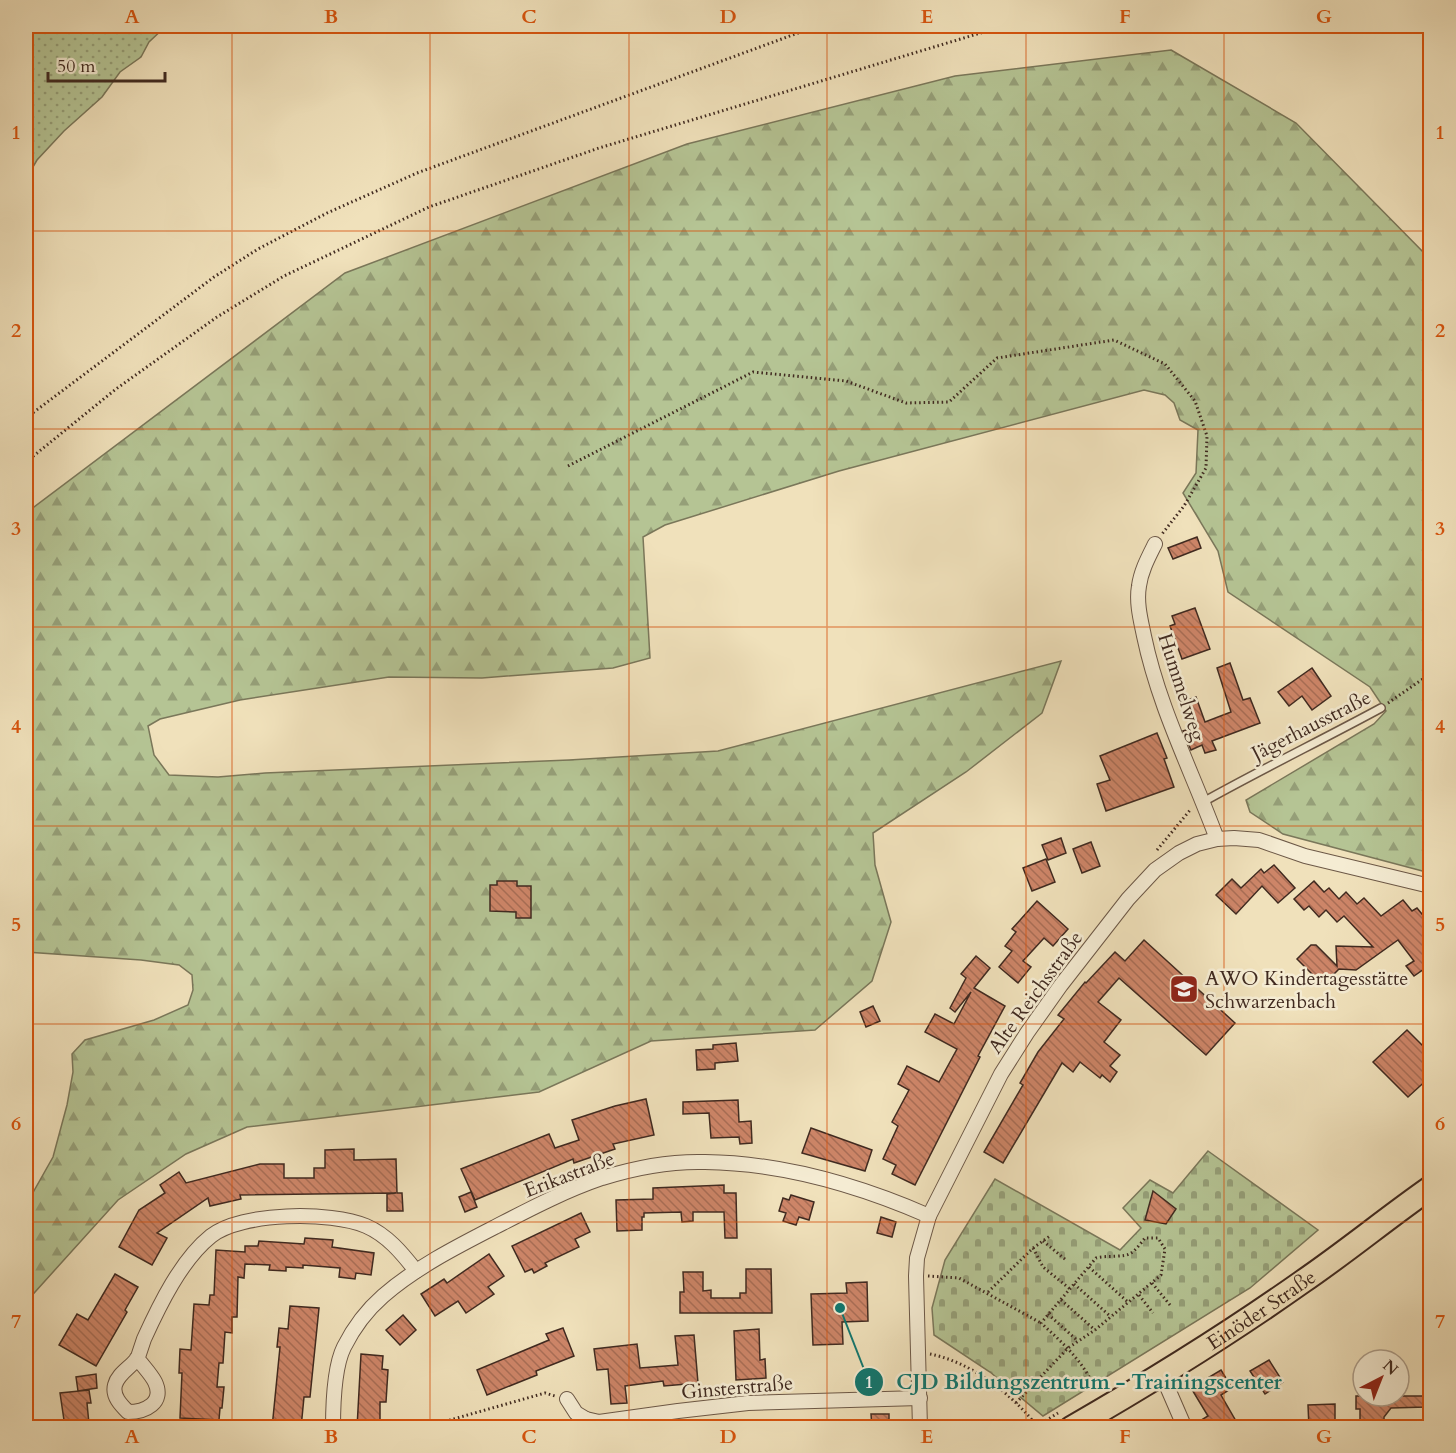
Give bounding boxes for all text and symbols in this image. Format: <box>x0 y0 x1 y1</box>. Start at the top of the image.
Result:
text: A <box>124 3 140 30</box>
text: B <box>324 3 338 30</box>
text: C <box>521 3 537 30</box>
text: D <box>719 3 737 30</box>
text: E <box>921 3 933 30</box>
text: F <box>1119 3 1131 30</box>
text: G <box>1316 3 1332 30</box>
scale bar <box>48 45 165 83</box>
text: 50 m <box>57 54 96 79</box>
text: 1 <box>11 119 21 146</box>
text: 1 <box>1435 119 1445 146</box>
text: 2 <box>11 317 21 344</box>
text: 2 <box>1435 317 1445 344</box>
text: 3 <box>11 515 21 542</box>
text: 3 <box>1435 515 1445 542</box>
street label: Hummelweg <box>1151 630 1212 745</box>
street label: Jägerhausstraße <box>1244 684 1375 768</box>
text: 4 <box>11 713 21 740</box>
text: 4 <box>1435 713 1445 740</box>
text: 5 <box>11 911 21 938</box>
text: 5 <box>1435 911 1445 938</box>
street label: Alte Reichsstraße <box>982 926 1089 1059</box>
place label: AWO Kindertagesstätte Schwarzenbach <box>1205 965 1408 1015</box>
school or university icon: AWO Kindertagesstätte Schwarzenbach <box>1168 973 1200 1005</box>
text: 6 <box>11 1110 21 1137</box>
text: 6 <box>1435 1110 1445 1137</box>
street label: Erikastraße <box>520 1145 618 1204</box>
street label: Einöder Straße <box>1202 1264 1321 1356</box>
text: 7 <box>11 1308 21 1335</box>
text: 7 <box>1435 1308 1445 1335</box>
north arrow <box>1351 1348 1411 1408</box>
text: N <box>1378 1355 1403 1380</box>
callout: CJD Bildungszentrum - Trainingscenter <box>854 1363 1294 1402</box>
text: CJD Bildungszentrum - Trainingscenter <box>896 1368 1282 1397</box>
street label: Ginsterstraße <box>680 1369 794 1406</box>
text: 1 <box>864 1370 874 1395</box>
text: A <box>124 1423 140 1450</box>
text: B <box>324 1423 338 1450</box>
text: C <box>521 1423 537 1450</box>
text: D <box>719 1423 737 1450</box>
text: E <box>921 1423 933 1450</box>
text: F <box>1119 1423 1131 1450</box>
text: G <box>1316 1423 1332 1450</box>

